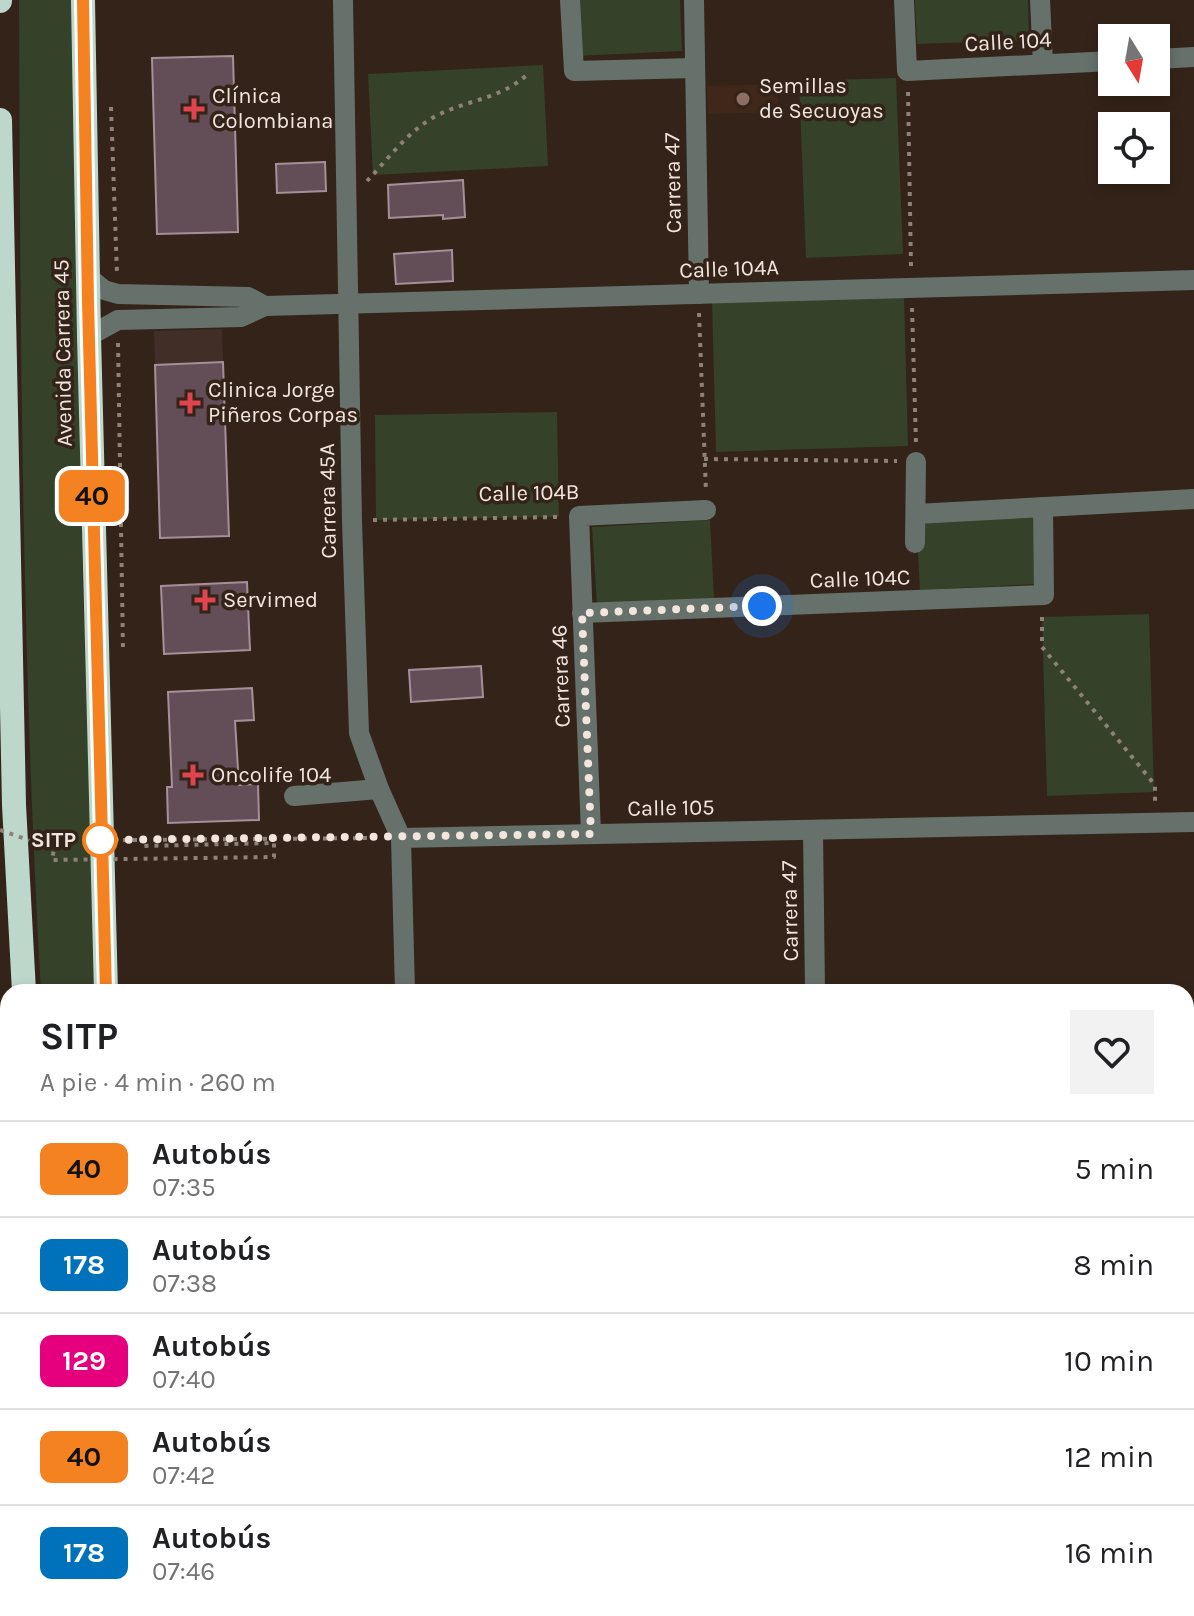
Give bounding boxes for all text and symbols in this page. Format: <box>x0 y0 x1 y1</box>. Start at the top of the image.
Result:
north arrow <box>1098 24 1170 96</box>
map controls <box>1098 24 1170 184</box>
street label: Calle 104 <box>964 27 1052 57</box>
place label: Semillas de Secuoyas <box>759 73 884 124</box>
place label: Clínica Colombiana <box>212 83 333 134</box>
marker: Semillas de Secuoyas <box>734 90 752 108</box>
marker: Clínica Colombiana <box>183 98 205 120</box>
button: locate <box>1098 112 1170 184</box>
street label: Carrera 47 <box>659 132 687 234</box>
street label: Calle 104A <box>679 254 780 284</box>
street label: Avenida Carrera 45 <box>48 259 78 447</box>
place label: Clinica Jorge Piñeros Corpas <box>208 377 358 428</box>
marker: Clinica Jorge Piñeros Corpas <box>179 392 201 414</box>
street label: Carrera 45A <box>314 443 342 559</box>
line badge: 40 <box>56 470 128 522</box>
text: 40 <box>75 479 109 512</box>
street label: Calle 104B <box>478 479 580 507</box>
street label: Calle 104C <box>809 564 911 594</box>
your location <box>742 586 782 626</box>
place label: Servimed <box>223 587 318 613</box>
marker: Servimed <box>194 589 216 611</box>
street label: Carrera 46 <box>546 624 576 728</box>
place label: Oncolife 104 <box>211 762 331 788</box>
marker: Oncolife 104 <box>182 764 204 786</box>
street label: Calle 105 <box>627 794 715 822</box>
marker: SITP <box>83 823 117 857</box>
place label: SITP <box>31 827 76 853</box>
street label: Carrera 47 <box>776 860 804 962</box>
button: heart <box>1070 1010 1154 1094</box>
text: SITP <box>40 1014 118 1059</box>
text: A pie · 4 min · 260 m <box>40 1067 276 1098</box>
text: Autobús <box>152 1136 271 1172</box>
text: 5 min <box>1075 1151 1154 1187</box>
text: 40 <box>67 1152 101 1185</box>
text: 07:35 <box>152 1172 216 1203</box>
text: Autobús <box>152 1232 271 1268</box>
text: 8 min <box>1073 1247 1154 1283</box>
text: 178 <box>63 1248 105 1281</box>
text: 07:38 <box>152 1268 217 1299</box>
text: Autobús <box>152 1328 271 1364</box>
text: 10 min <box>1064 1343 1154 1379</box>
text: 129 <box>62 1344 106 1377</box>
text: 07:40 <box>152 1364 216 1395</box>
text: Autobús <box>152 1424 271 1460</box>
text: 12 min <box>1064 1439 1154 1475</box>
text: 40 <box>67 1440 101 1473</box>
text: 07:42 <box>152 1460 215 1491</box>
text: Autobús <box>152 1520 271 1556</box>
text: 16 min <box>1065 1535 1154 1571</box>
text: 178 <box>63 1536 105 1569</box>
text: 07:46 <box>152 1556 215 1587</box>

